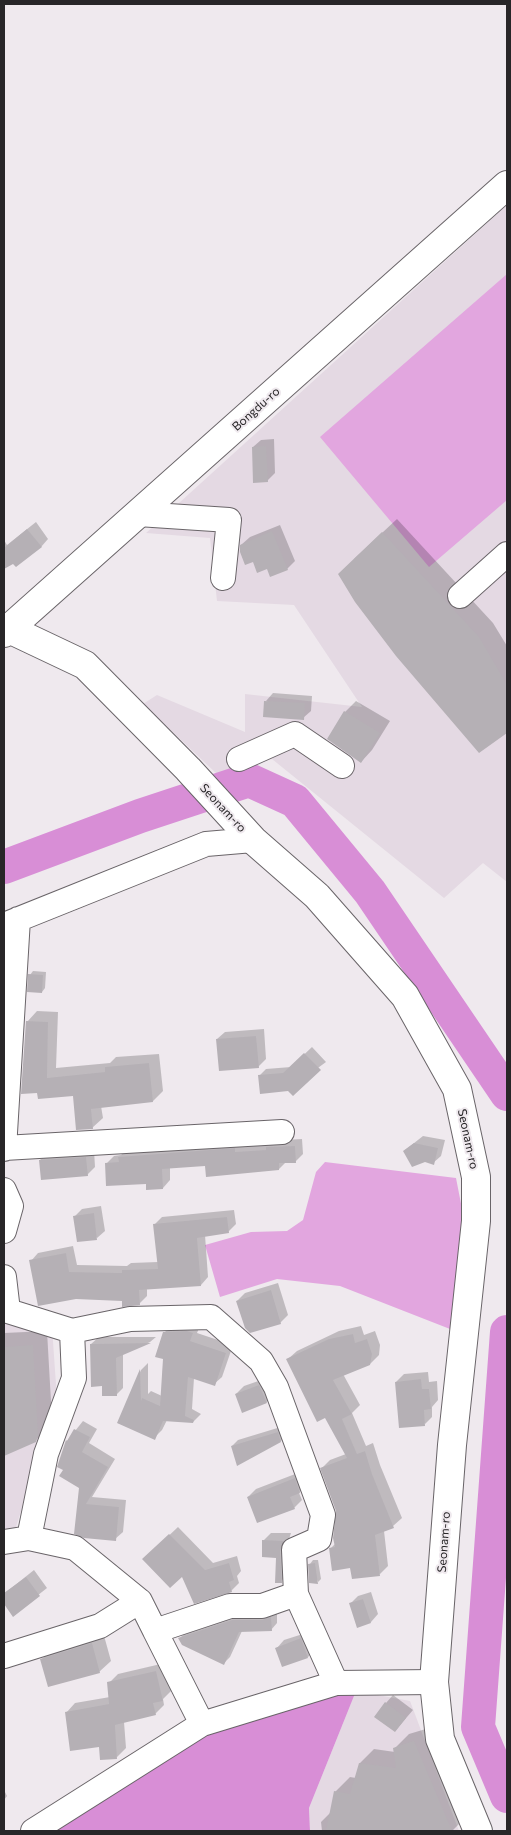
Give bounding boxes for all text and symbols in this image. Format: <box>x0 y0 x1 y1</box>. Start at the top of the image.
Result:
street label: Bongdu-ro <box>229 384 283 434</box>
street label: Seonam-ro <box>197 781 249 835</box>
street label: Seonam-ro <box>455 1108 481 1170</box>
street label: Seonam-ro <box>435 1511 453 1573</box>

